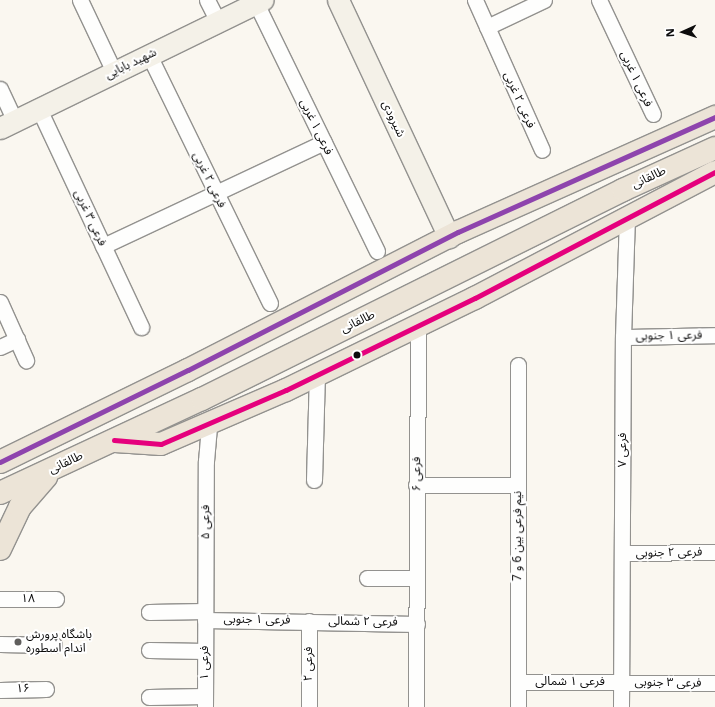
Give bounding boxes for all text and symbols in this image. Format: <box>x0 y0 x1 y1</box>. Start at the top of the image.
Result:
north arrow <box>663 12 703 52</box>
text: N <box>659 28 682 38</box>
street label: شهید بابایی <box>103 45 159 83</box>
street label: فرعی ۱ غربی <box>617 49 655 109</box>
street label: فرعی ۲ غربی <box>500 70 538 130</box>
street label: فرعی ۱ غربی <box>296 97 336 157</box>
street label: شیرودی <box>378 98 408 140</box>
street label: فرعی ۲ غربی <box>189 150 229 210</box>
street label: طالقانی <box>630 164 668 192</box>
street label: فرعی ۳ غربی <box>71 188 109 248</box>
street label: طالقانی <box>339 308 377 336</box>
street label: فرعی ۱ جنوبی <box>636 328 702 344</box>
unlabelled marker <box>352 350 362 360</box>
street label: فرعی ۷ <box>616 433 630 467</box>
street label: طالقانی <box>47 449 85 477</box>
street label: فرعی ۶ <box>410 457 424 491</box>
street label: نیم فرعی بین 6 و 7 <box>511 491 525 581</box>
street label: فرعی ۵ <box>199 505 213 539</box>
street label: فرعی ۲ جنوبی <box>636 545 702 561</box>
street label: ۱۸ <box>21 592 35 606</box>
street label: فرعی ۱ جنوبی <box>224 612 290 628</box>
street label: فرعی ۲ شمالی <box>328 614 398 630</box>
place label: باشگاه پرورش اندام اسطوره <box>26 628 92 656</box>
marker: باشگاه پرورش اندام اسطوره <box>13 637 23 647</box>
street label: فرعی ۱ <box>198 646 212 680</box>
street label: فرعی ۲ <box>302 647 316 681</box>
street label: فرعی ۱ شمالی <box>535 675 605 689</box>
street label: فرعی ۳ جنوبی <box>635 675 701 691</box>
street label: ۱۶ <box>16 682 30 696</box>

